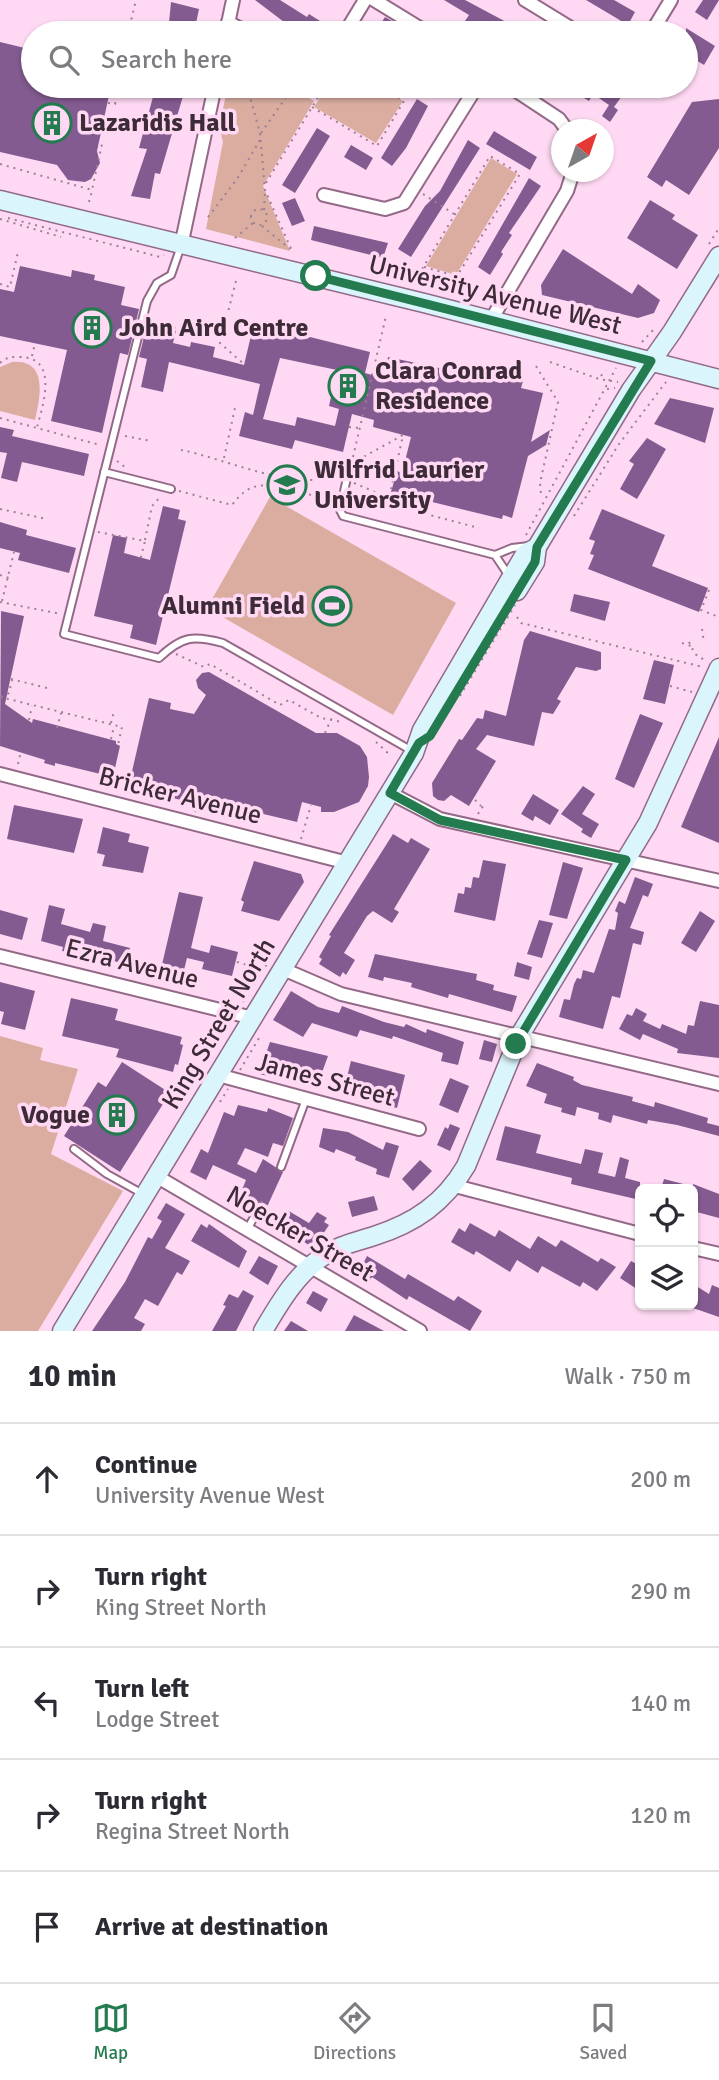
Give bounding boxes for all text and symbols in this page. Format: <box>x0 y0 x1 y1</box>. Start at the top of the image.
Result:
search box <box>21 21 698 98</box>
icon: search <box>45 41 83 79</box>
text: Search here <box>101 44 232 76</box>
building icon: Lazaridis Hall <box>31 102 73 144</box>
place label: Lazaridis Hall <box>79 107 236 139</box>
north arrow <box>551 119 614 182</box>
street label: University Avenue West <box>365 248 625 342</box>
route start <box>300 260 331 291</box>
building icon: John Aird Centre <box>71 307 113 349</box>
place label: John Aird Centre <box>119 312 308 344</box>
place label: Clara Conrad Residence <box>375 355 522 417</box>
building icon: Clara Conrad Residence <box>327 365 369 407</box>
place label: Wilfrid Laurier University <box>314 454 485 516</box>
school or university icon: Wilfrid Laurier University <box>266 464 308 506</box>
sports icon: Alumni Field <box>311 585 353 627</box>
place label: Alumni Field <box>161 590 305 622</box>
street label: Bricker Avenue <box>95 760 265 832</box>
street label: Ezra Avenue <box>62 932 202 996</box>
street label: King Street North <box>155 933 283 1115</box>
route end <box>500 1028 531 1059</box>
street label: James Street <box>252 1046 398 1114</box>
building icon: Vogue <box>96 1094 138 1136</box>
place label: Vogue <box>21 1099 90 1131</box>
street label: Noecker Street <box>221 1179 379 1289</box>
map controls <box>635 1184 698 1310</box>
button: locate <box>635 1184 698 1247</box>
button: layers <box>635 1247 698 1310</box>
text: 10 min <box>28 1358 117 1395</box>
text: Walk · 750 m <box>565 1362 691 1391</box>
text: Continue <box>95 1449 197 1481</box>
icon: ahead <box>28 1460 66 1498</box>
text: 200 m <box>630 1465 691 1494</box>
text: University Avenue West <box>95 1481 325 1510</box>
text: Turn right <box>95 1561 207 1593</box>
icon: right <box>28 1572 66 1610</box>
text: 290 m <box>630 1577 691 1606</box>
text: King Street North <box>95 1593 267 1622</box>
text: Turn left <box>95 1673 189 1705</box>
icon: left <box>28 1684 66 1722</box>
text: 140 m <box>630 1689 691 1718</box>
text: Lodge Street <box>95 1705 219 1734</box>
text: Turn right <box>95 1785 207 1817</box>
icon: right <box>28 1796 66 1834</box>
text: 120 m <box>630 1801 691 1830</box>
text: Regina Street North <box>95 1817 290 1846</box>
icon: arrive <box>28 1908 66 1946</box>
text: Arrive at destination <box>95 1911 328 1943</box>
tab: Map <box>92 1999 130 2065</box>
tab: Directions <box>313 1999 396 2065</box>
tab: Saved <box>579 1999 627 2065</box>

